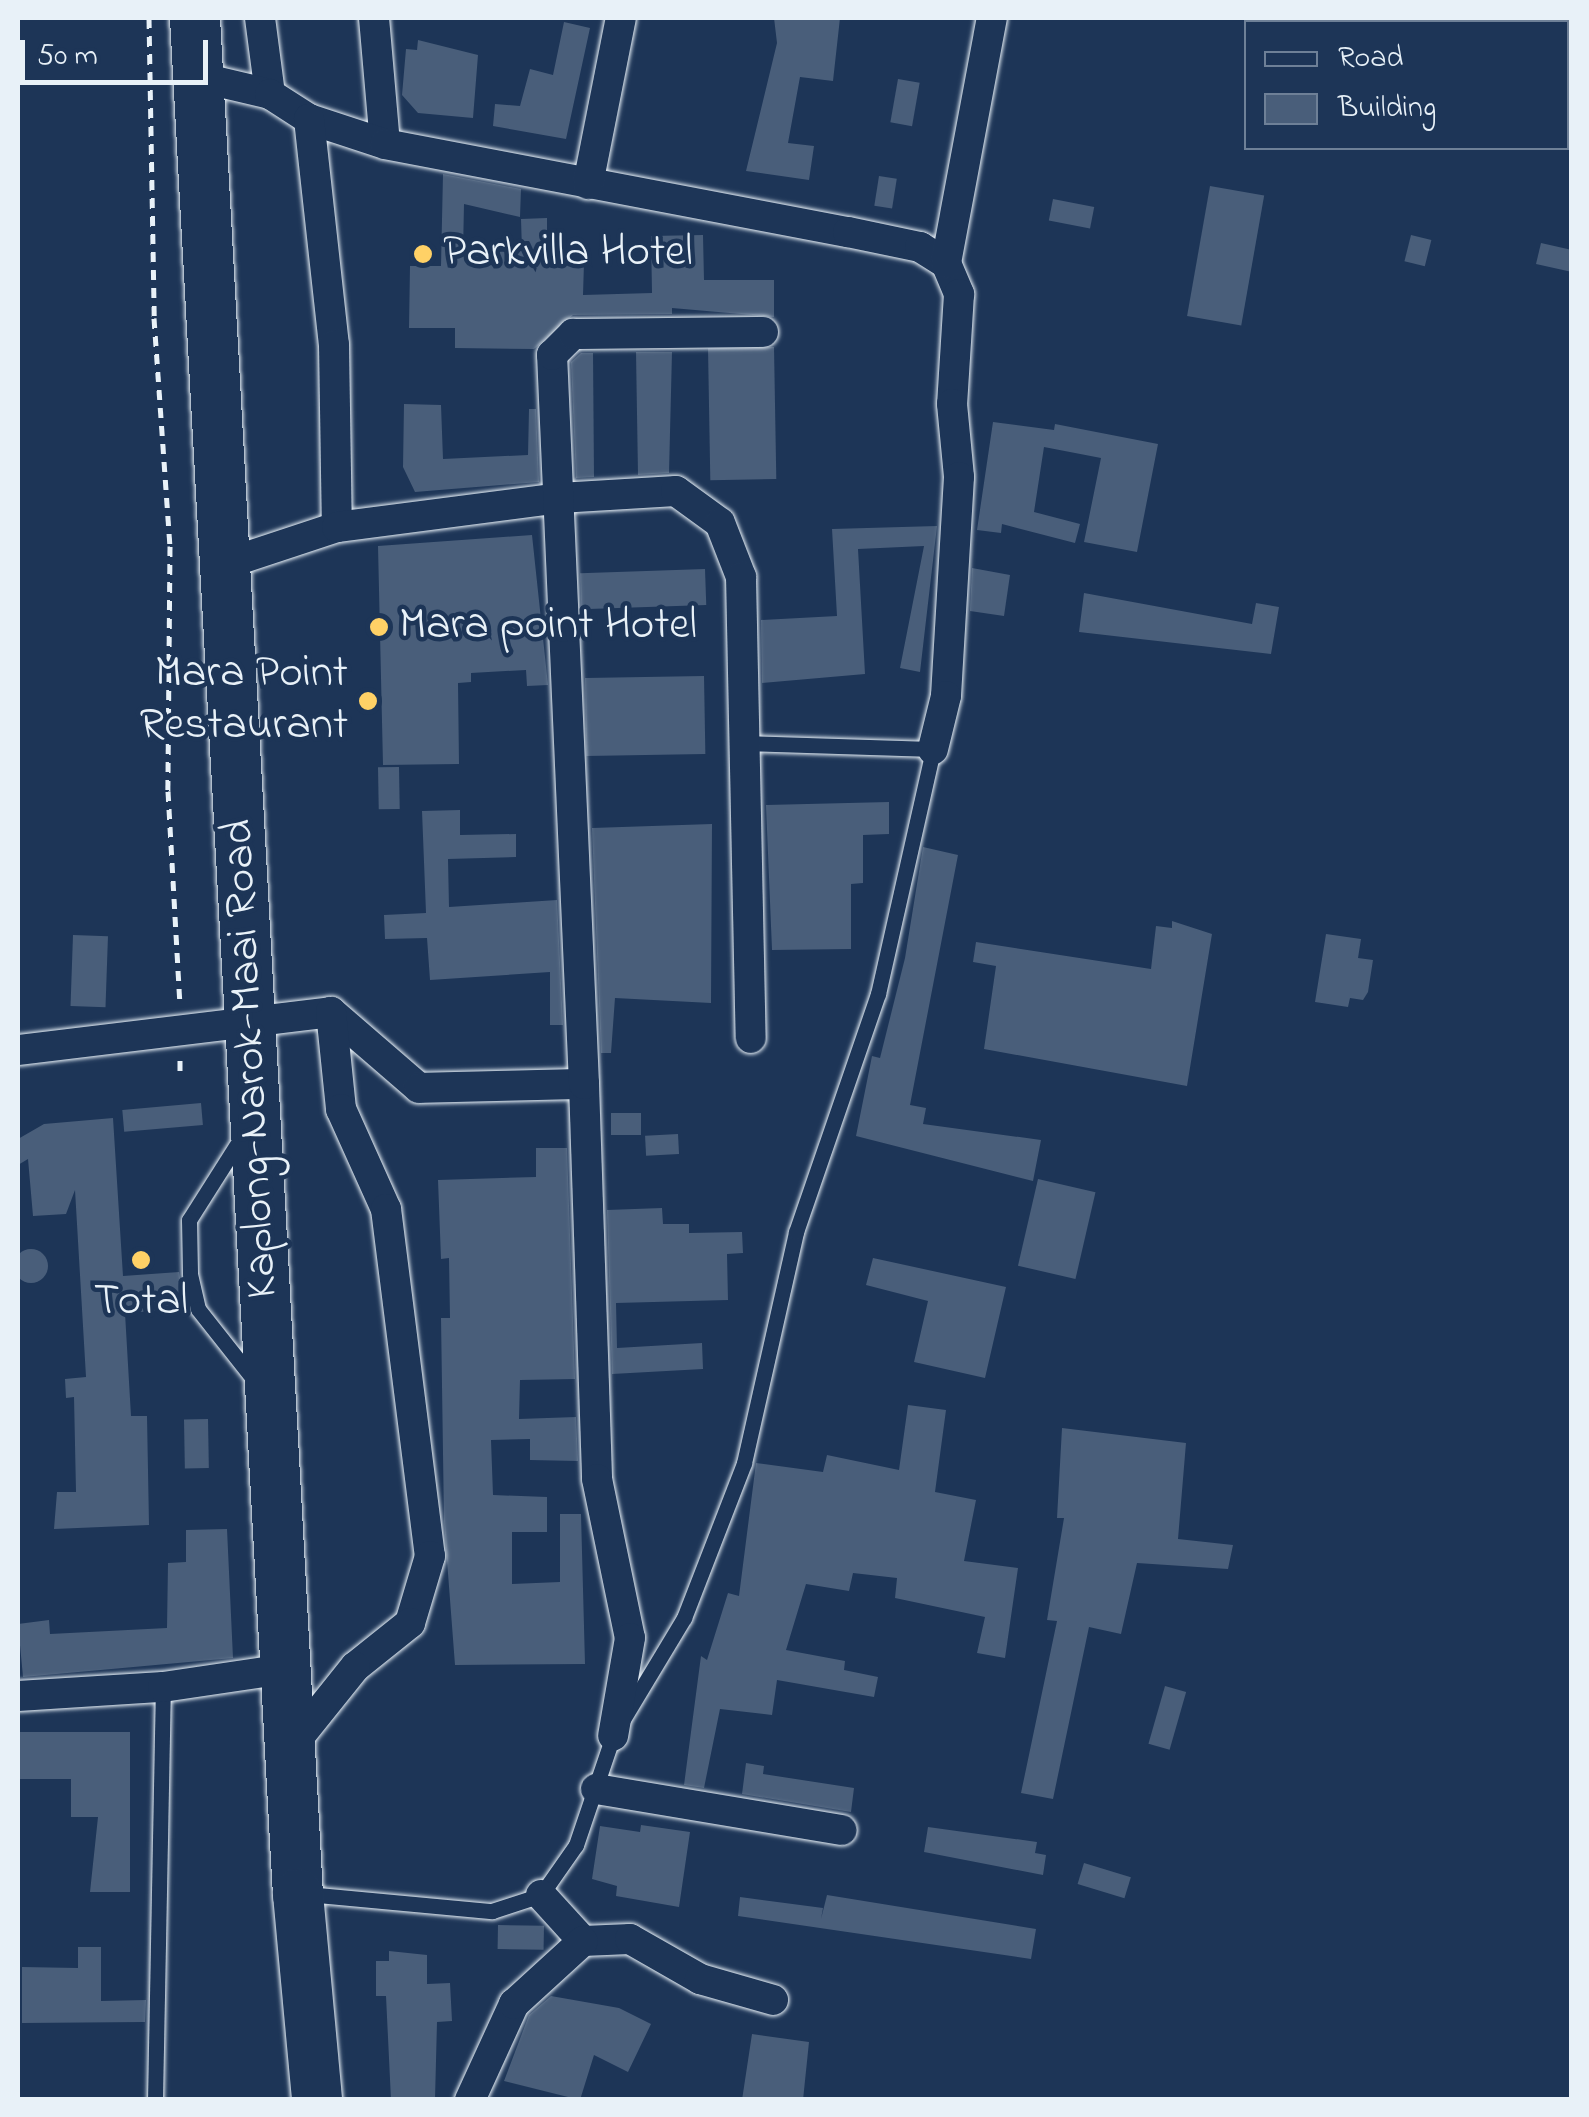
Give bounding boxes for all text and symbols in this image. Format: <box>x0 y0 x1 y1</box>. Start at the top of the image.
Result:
scale bar <box>25 20 212 82</box>
legend <box>1244 20 1569 150</box>
text: 50 m <box>37 35 98 79</box>
text: Road <box>1338 37 1403 81</box>
text: Building <box>1338 87 1436 131</box>
place label: Parkvilla Hotel <box>443 227 693 281</box>
marker: Parkvilla Hotel <box>412 243 434 265</box>
place label: Mara point Hotel <box>399 600 697 654</box>
marker: Mara point Hotel <box>368 616 390 638</box>
place label: Mara Point Restaurant <box>139 648 348 754</box>
marker: Mara Point Restaurant <box>357 690 379 712</box>
street label: Kaplong-Narok-Maai Road <box>212 818 292 1300</box>
marker: Total <box>130 1249 152 1271</box>
place label: Total <box>94 1276 188 1330</box>

